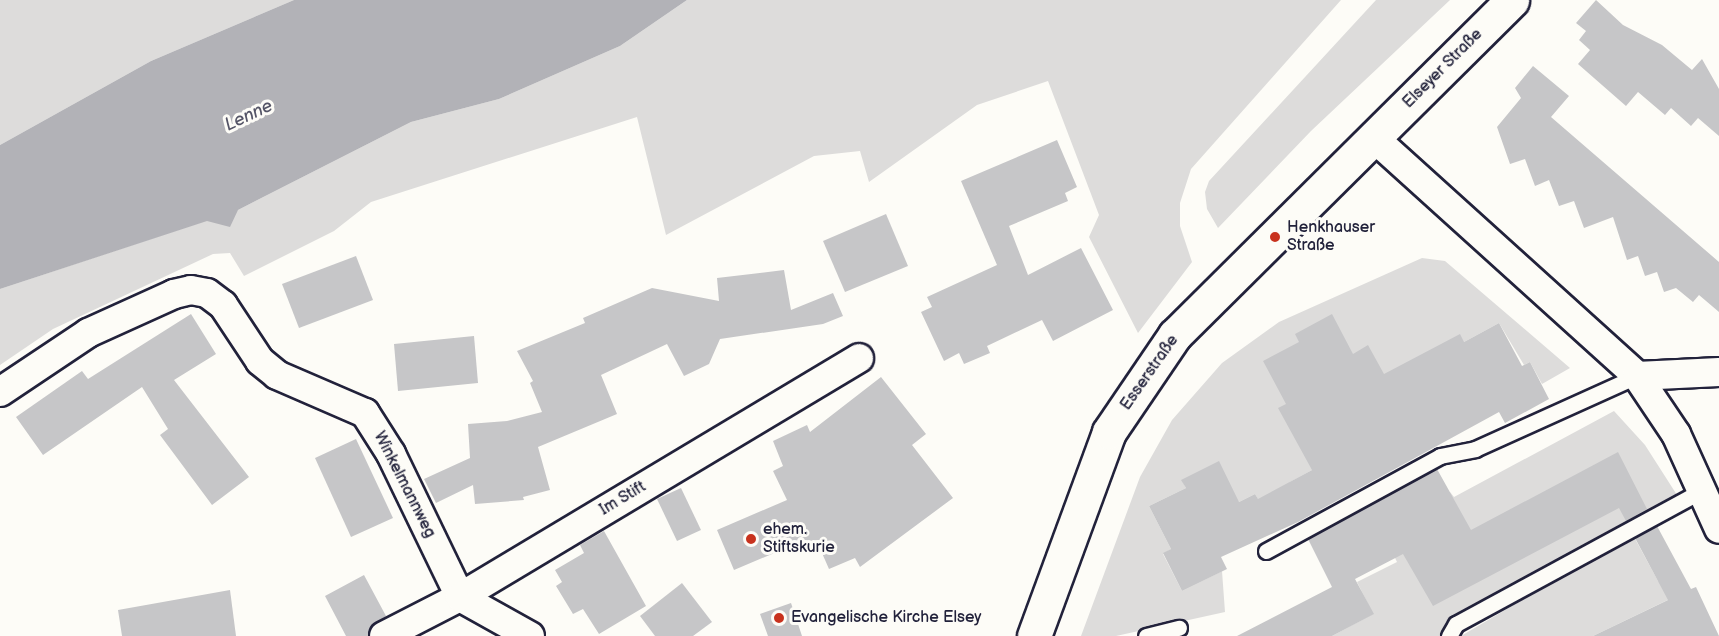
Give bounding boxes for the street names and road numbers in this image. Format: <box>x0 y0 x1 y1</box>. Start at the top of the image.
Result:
street label: Elseyer Straße <box>1399 25 1487 113</box>
street label: Esserstraße <box>1117 332 1183 414</box>
street label: Winkelmannweg <box>369 429 439 541</box>
street label: Im Stift <box>596 478 650 520</box>

